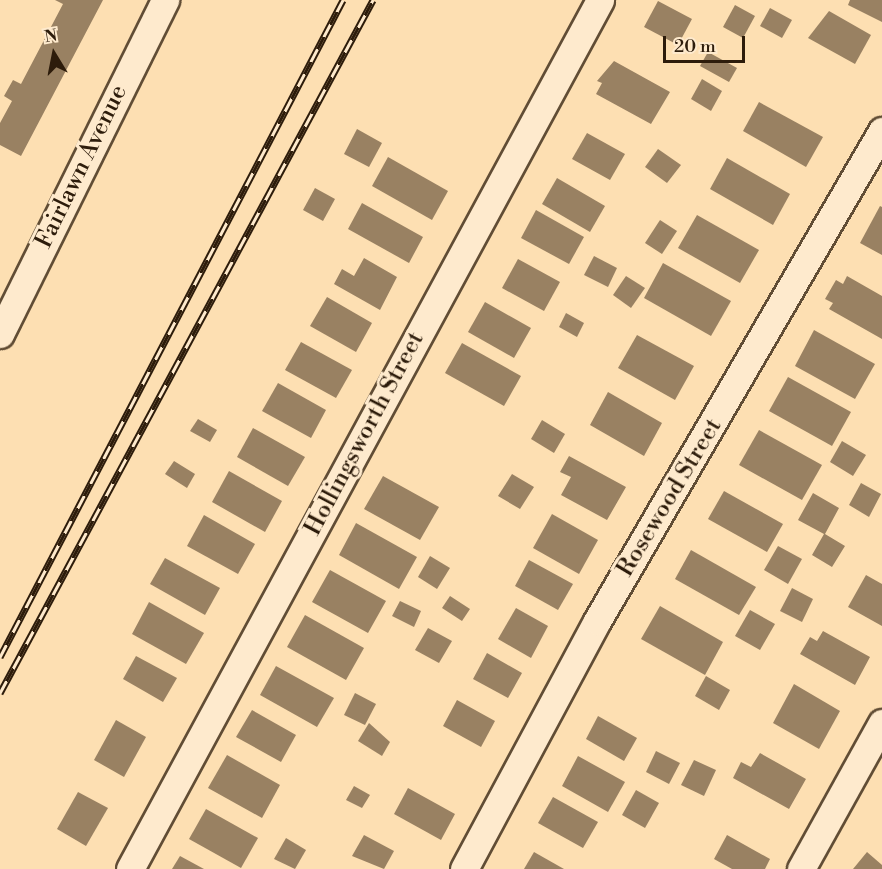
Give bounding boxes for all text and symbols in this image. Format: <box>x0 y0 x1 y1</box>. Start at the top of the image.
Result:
north arrow <box>24 24 84 84</box>
scale bar <box>666 24 748 62</box>
text: N <box>43 25 59 47</box>
text: 20 m <box>674 35 716 58</box>
street label: Fairlawn Avenue <box>30 81 134 253</box>
street label: Hollingsworth Street <box>299 327 431 541</box>
street label: Rosewood Street <box>611 414 729 582</box>

